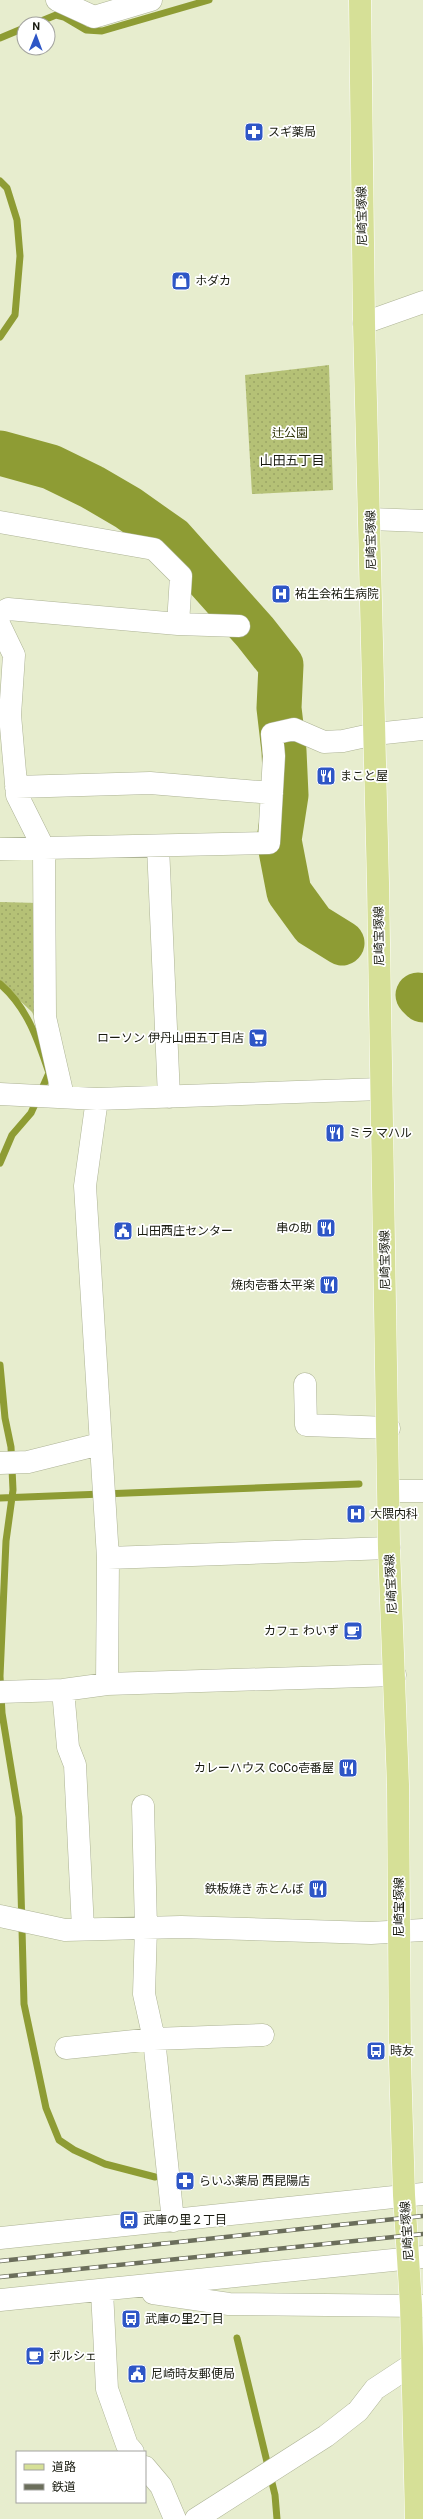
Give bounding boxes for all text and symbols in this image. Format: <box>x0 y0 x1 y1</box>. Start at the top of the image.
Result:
north arrow <box>16 16 56 56</box>
text: N <box>32 20 40 33</box>
pharmacy icon: スギ薬局 <box>243 121 265 143</box>
place label: スギ薬局 <box>268 125 316 139</box>
street label: 尼崎宝塚線 <box>354 186 370 246</box>
shop icon: ホダカ <box>170 270 192 292</box>
place label: ホダカ <box>195 274 231 288</box>
park label: 辻公園 <box>272 426 308 440</box>
district label: 山田五丁目 <box>259 453 325 468</box>
street label: 尼崎宝塚線 <box>363 510 379 570</box>
hospital icon: 祐生会祐生病院 <box>270 583 292 605</box>
place label: 祐生会祐生病院 <box>295 587 379 601</box>
restaurant icon: まこと屋 <box>315 765 337 787</box>
place label: まこと屋 <box>340 769 388 783</box>
street label: 尼崎宝塚線 <box>371 906 387 966</box>
supermarket icon: ローソン 伊丹山田五丁目店 <box>247 1027 269 1049</box>
place label: ローソン 伊丹山田五丁目店 <box>97 1031 244 1045</box>
restaurant icon: ミラ マハル <box>324 1122 346 1144</box>
place label: ミラ マハル <box>349 1126 412 1140</box>
restaurant icon: 串の助 <box>315 1217 337 1239</box>
public building icon: 山田西庄センター <box>112 1220 134 1242</box>
place label: 串の助 <box>276 1221 312 1235</box>
place label: 山田西庄センター <box>137 1224 233 1238</box>
street label: 尼崎宝塚線 <box>377 1230 393 1290</box>
restaurant icon: 焼肉壱番太平楽 <box>318 1274 340 1296</box>
place label: 焼肉壱番太平楽 <box>231 1278 315 1292</box>
hospital icon: 大隈内科 <box>345 1503 367 1525</box>
place label: 大隈内科 <box>370 1507 418 1521</box>
street label: 尼崎宝塚線 <box>382 1554 400 1614</box>
cafe icon: カフェ わいず <box>342 1620 364 1642</box>
place label: カフェ わいず <box>264 1624 339 1638</box>
restaurant icon: カレーハウス CoCo壱番屋 <box>337 1757 359 1779</box>
place label: カレーハウス CoCo壱番屋 <box>194 1761 334 1775</box>
street label: 尼崎宝塚線 <box>392 1877 406 1937</box>
restaurant icon: 鉄板焼き 赤とんぼ <box>307 1878 329 1900</box>
place label: 鉄板焼き 赤とんぼ <box>205 1882 304 1896</box>
bus stop icon: 時友 <box>365 2040 387 2062</box>
place label: 時友 <box>390 2044 414 2058</box>
pharmacy icon: らいふ薬局 西昆陽店 <box>174 2170 196 2192</box>
place label: らいふ薬局 西昆陽店 <box>199 2174 310 2188</box>
street label: 尼崎宝塚線 <box>398 2201 416 2261</box>
bus stop icon: 武庫の里２丁目 <box>118 2209 140 2231</box>
place label: 武庫の里２丁目 <box>143 2213 227 2227</box>
bus stop icon: 武庫の里2丁目 <box>120 2308 142 2330</box>
place label: 武庫の里2丁目 <box>145 2312 224 2326</box>
cafe icon: ポルシェ <box>24 2345 46 2367</box>
place label: ポルシェ <box>49 2349 97 2363</box>
public building icon: 尼崎時友郵便局 <box>126 2363 148 2385</box>
place label: 尼崎時友郵便局 <box>151 2367 235 2381</box>
legend <box>16 2451 146 2503</box>
text: 道路 <box>52 2460 76 2474</box>
text: 鉄道 <box>52 2480 76 2494</box>

